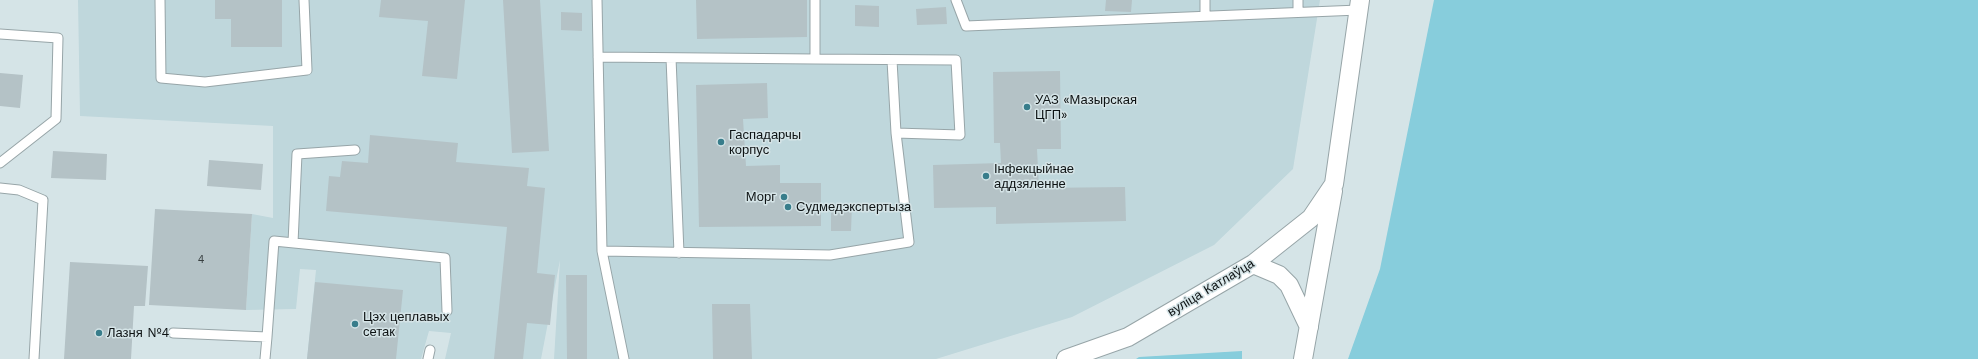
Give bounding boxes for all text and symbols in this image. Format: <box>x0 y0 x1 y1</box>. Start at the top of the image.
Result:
place label: УАЗ «Мазырская ЦГП» <box>1035 92 1137 123</box>
marker: УАЗ «Мазырская ЦГП» <box>1022 102 1032 112</box>
place label: Гаспадарчы корпус <box>729 127 801 158</box>
marker: Гаспадарчы корпус <box>716 137 726 147</box>
place label: Інфекцыйнае аддзяленне <box>994 161 1074 192</box>
marker: Інфекцыйнае аддзяленне <box>981 171 991 181</box>
place label: Морг <box>746 189 776 205</box>
marker: Морг <box>779 192 789 202</box>
place label: Судмедэкспертыза <box>796 199 911 215</box>
marker: Судмедэкспертыза <box>783 202 793 212</box>
house number: 4 <box>198 253 204 267</box>
street label: вуліца Катлаўца <box>1165 256 1257 320</box>
place label: Цэх цеплавых сетак <box>363 309 449 340</box>
marker: Цэх цеплавых сетак <box>350 319 360 329</box>
place label: Лазня №4 <box>107 325 169 341</box>
marker: Лазня №4 <box>94 328 104 338</box>

